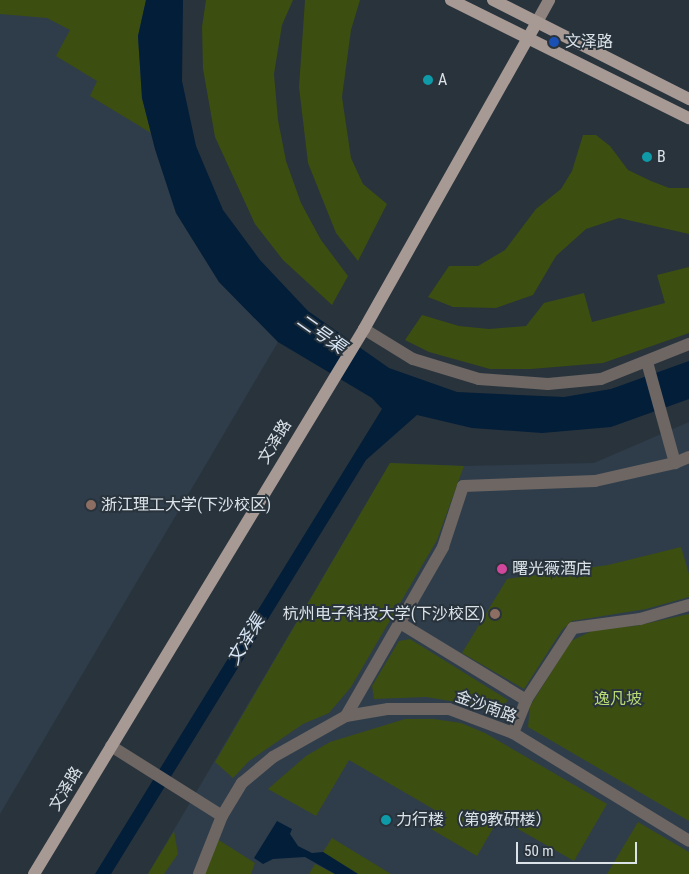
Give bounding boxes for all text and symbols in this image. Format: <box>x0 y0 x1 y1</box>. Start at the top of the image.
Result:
place label: 文泽路 <box>565 32 613 52</box>
marker: 文泽路 <box>547 35 561 49</box>
place label: A <box>438 70 447 90</box>
marker: A <box>422 74 434 86</box>
place label: B <box>657 147 666 167</box>
marker: B <box>641 151 653 163</box>
water label: 二号渠 <box>293 310 349 358</box>
street label: 文泽路 <box>254 416 296 468</box>
place label: 浙江理工大学(下沙校区) <box>101 495 271 515</box>
marker: 浙江理工大学(下沙校区) <box>85 499 97 511</box>
place label: 曙光薇酒店 <box>512 559 592 579</box>
marker: 曙光薇酒店 <box>496 563 508 575</box>
place label: 杭州电子科技大学(下沙校区) <box>283 604 485 624</box>
marker: 杭州电子科技大学(下沙校区) <box>489 608 501 620</box>
water label: 文泽渠 <box>223 611 269 669</box>
street label: 金沙南路 <box>453 687 519 727</box>
park label: 逸凡坡 <box>594 689 642 709</box>
street label: 文泽路 <box>45 763 87 815</box>
place label: 力行楼 （第9教研楼） <box>396 810 552 830</box>
marker: 力行楼 （第9教研楼） <box>380 814 392 826</box>
scale bar <box>519 832 640 864</box>
text: 50 m <box>524 842 554 860</box>

